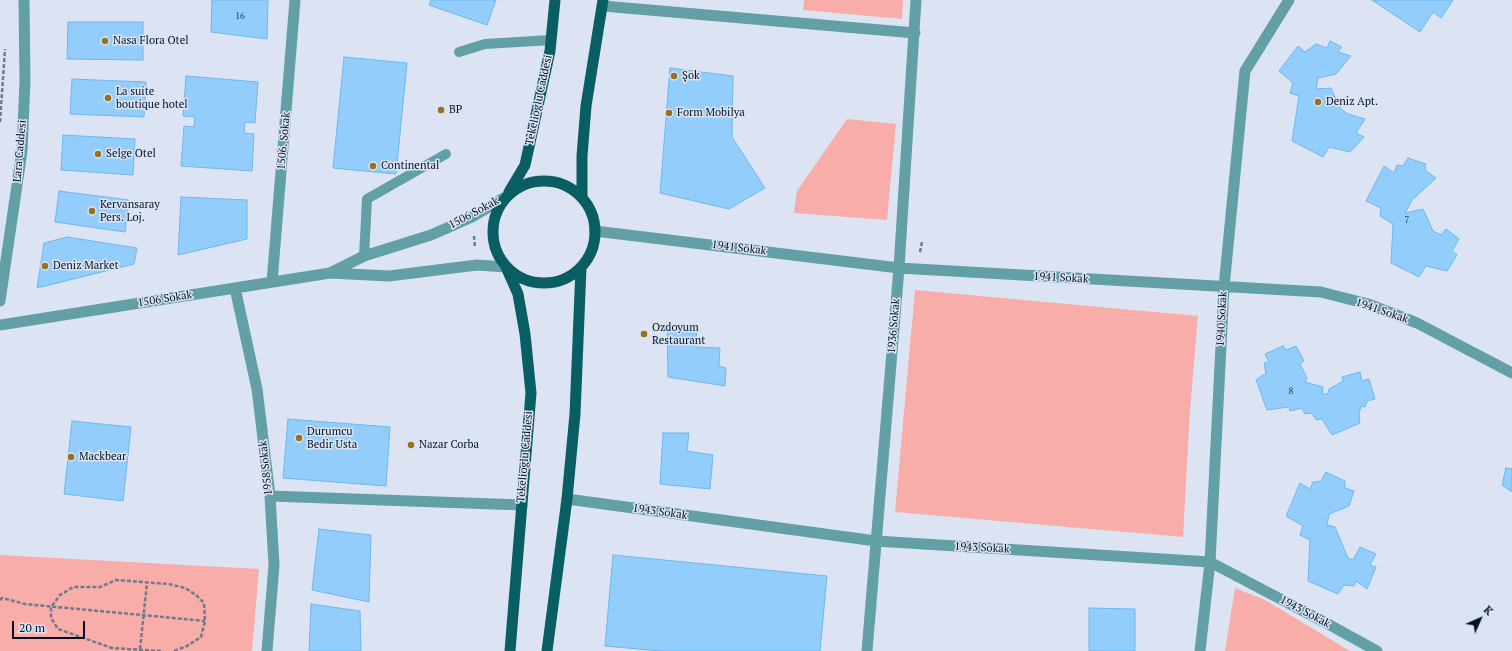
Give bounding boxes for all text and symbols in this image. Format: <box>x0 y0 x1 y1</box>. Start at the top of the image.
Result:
house number: 16 <box>235 11 245 21</box>
place label: Nasa Flora Otel <box>113 34 188 48</box>
marker: Nasa Flora Otel <box>100 36 110 46</box>
street label: Tekelioglu Caddesi <box>523 54 555 146</box>
place label: Şok <box>682 69 700 83</box>
marker: Şok <box>669 71 679 81</box>
place label: La suite boutique hotel <box>116 85 188 111</box>
marker: La suite boutique hotel <box>103 93 113 103</box>
place label: Deniz Apt. <box>1326 95 1378 109</box>
marker: Deniz Apt. <box>1313 97 1323 107</box>
place label: BP <box>449 103 462 117</box>
marker: BP <box>436 105 446 115</box>
place label: Form Mobilya <box>677 106 745 120</box>
marker: Form Mobilya <box>664 108 674 118</box>
street label: 1506. Sokak <box>275 111 293 171</box>
street label: Lara Caddesi <box>11 119 29 183</box>
place label: Selge Otel <box>106 147 156 161</box>
marker: Selge Otel <box>93 149 103 159</box>
place label: Continental <box>381 159 439 173</box>
marker: Continental <box>368 161 378 171</box>
street label: 1506 Sokak <box>447 194 501 232</box>
place label: Kervansaray Pers. Loj. <box>100 198 160 224</box>
marker: Kervansaray Pers. Loj. <box>87 206 97 216</box>
house number: 7 <box>1405 215 1409 225</box>
street label: 1941 Sokak <box>711 238 767 258</box>
place label: Deniz Market <box>53 259 119 273</box>
marker: Deniz Market <box>40 261 50 271</box>
street label: 1941 Sokak <box>1033 270 1089 286</box>
street label: 1506 Sokak <box>137 288 193 310</box>
street label: 1940 Sokak <box>1214 291 1230 347</box>
street label: 1941 Sokak <box>1354 296 1410 326</box>
street label: 1936 Sokak <box>885 298 903 354</box>
place label: Ozdoyum Restaurant <box>652 321 705 347</box>
marker: Ozdoyum Restaurant <box>639 329 649 339</box>
house number: 8 <box>1289 386 1293 396</box>
street label: Tekelioglu Caddesi <box>514 411 536 503</box>
place label: Durumcu Bedir Usta <box>307 425 357 451</box>
marker: Durumcu Bedir Usta <box>294 433 304 443</box>
place label: Nazar Corba <box>419 438 479 452</box>
street label: 1958 Sokak <box>257 440 275 496</box>
marker: Nazar Corba <box>406 440 416 450</box>
place label: Mackbear <box>79 450 126 464</box>
marker: Mackbear <box>66 452 76 462</box>
street label: 1943 Sokak <box>632 502 688 522</box>
street label: 1943 Sokak <box>954 540 1010 556</box>
street label: 1943 Sokak <box>1278 593 1332 631</box>
north arrow <box>1460 599 1500 639</box>
text: K <box>1481 603 1496 618</box>
scale bar <box>14 613 87 639</box>
text: 20 m <box>19 620 45 635</box>

